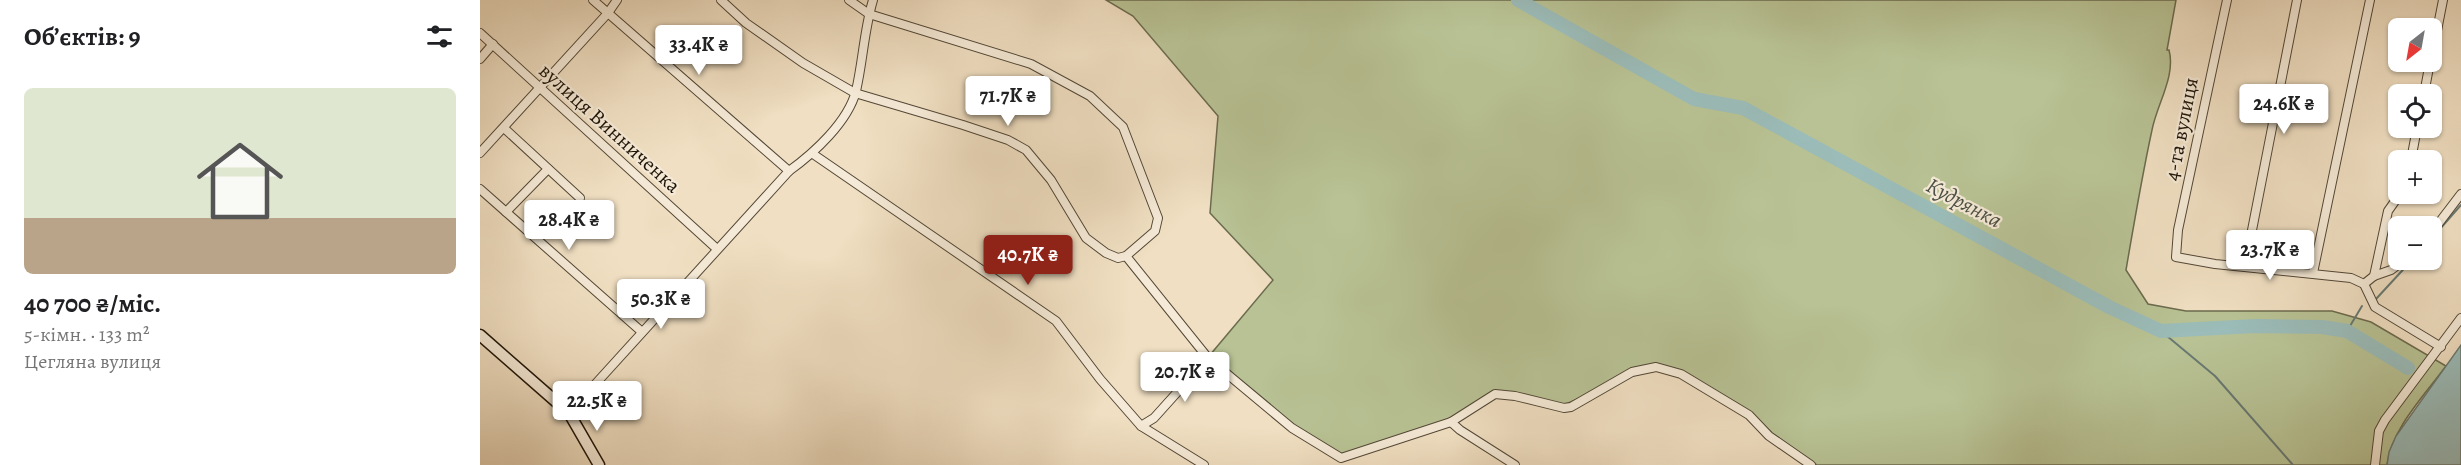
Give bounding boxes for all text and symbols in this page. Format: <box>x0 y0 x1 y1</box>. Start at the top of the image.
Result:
north arrow <box>2388 18 2442 72</box>
map controls <box>2388 18 2442 270</box>
text: Об’єктів: 9 <box>24 19 141 54</box>
icon: filters <box>423 20 456 53</box>
pin: 33.4K ₴ <box>644 25 754 76</box>
text: 33.4K ₴ <box>669 31 729 58</box>
street label: вулиця Винниченка <box>533 57 687 199</box>
street label: 4-та вулиця <box>2157 75 2205 183</box>
pin: 71.7K ₴ <box>953 76 1063 127</box>
text: 71.7K ₴ <box>979 82 1037 109</box>
pin: 24.6K ₴ <box>2229 84 2339 135</box>
button: locate <box>2388 84 2442 138</box>
text: 24.6K ₴ <box>2253 90 2315 117</box>
icon: home <box>186 127 294 235</box>
button: + <box>2388 150 2442 204</box>
water label: Кудрянка <box>1921 171 2007 235</box>
pin: 28.4K ₴ <box>514 200 624 251</box>
text: 28.4K ₴ <box>538 206 600 233</box>
button: − <box>2388 216 2442 270</box>
pin: 23.7K ₴ <box>2215 230 2325 281</box>
pin: 40.7K ₴ <box>973 235 1083 286</box>
text: 23.7K ₴ <box>2240 236 2300 263</box>
text: 40.7K ₴ <box>998 241 1058 268</box>
pin: 50.3K ₴ <box>606 279 716 330</box>
text: 50.3K ₴ <box>631 285 691 312</box>
text: 40 700 ₴/міс. <box>24 286 161 321</box>
text: 5-кімн. · 133 m² <box>24 321 150 348</box>
text: Цегляна вулиця <box>24 348 161 375</box>
pin: 20.7K ₴ <box>1130 352 1240 403</box>
text: 20.7K ₴ <box>1154 358 1216 385</box>
pin: 22.5K ₴ <box>542 381 652 432</box>
text: 22.5K ₴ <box>567 387 627 414</box>

